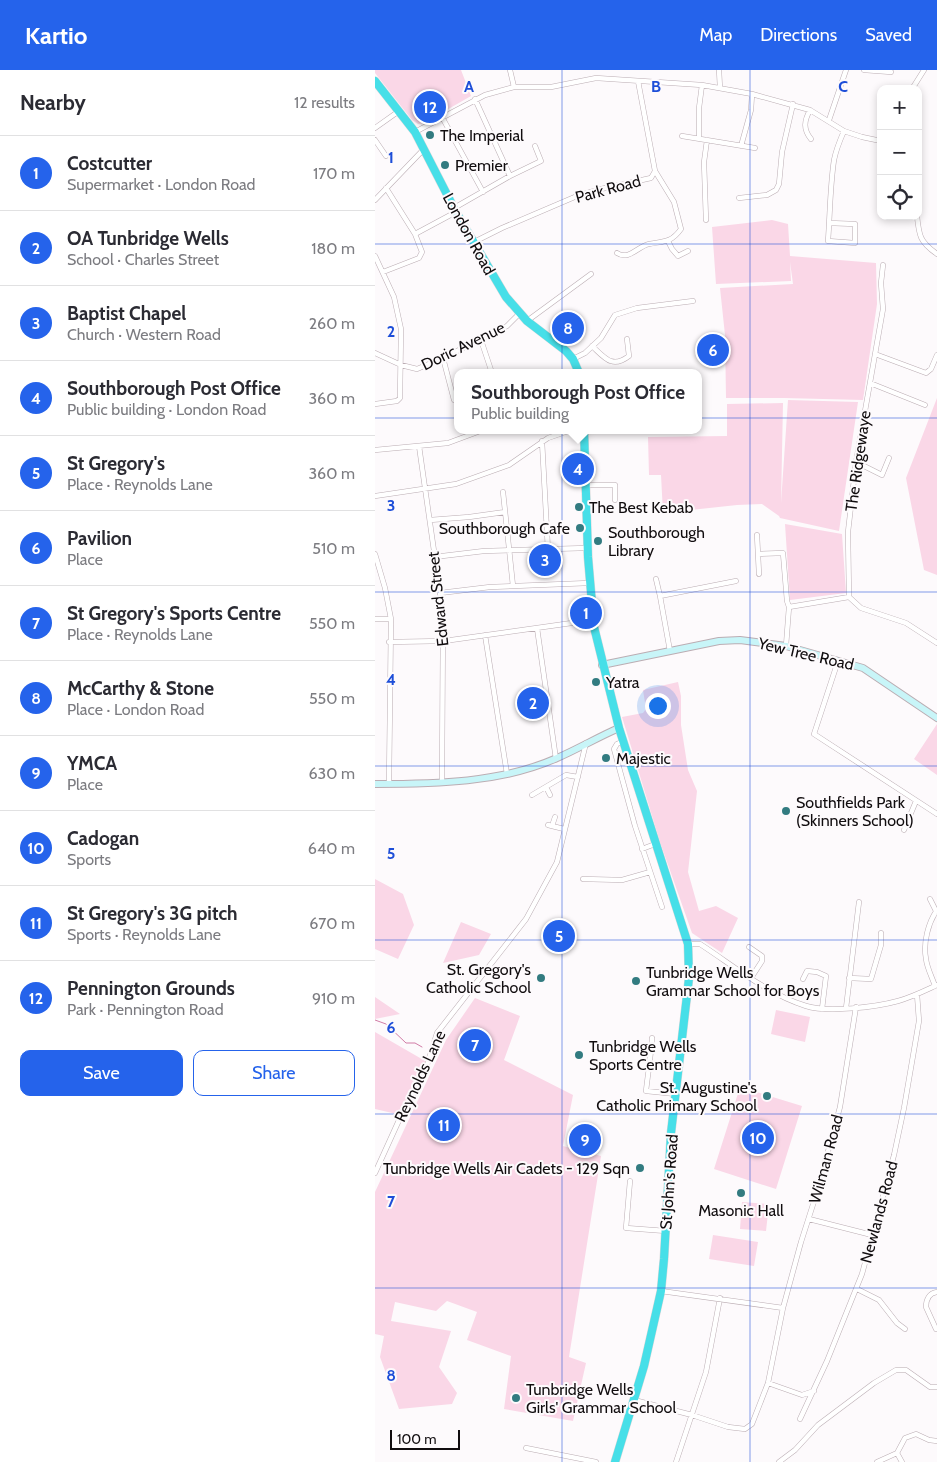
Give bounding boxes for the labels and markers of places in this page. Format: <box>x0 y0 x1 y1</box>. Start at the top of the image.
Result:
pin: 12 <box>414 88 446 126</box>
place label: The Imperial <box>440 126 524 145</box>
marker: The Imperial <box>424 129 436 141</box>
place label: Premier <box>455 156 509 175</box>
marker: Premier <box>439 159 451 171</box>
pin: 8 <box>552 309 584 347</box>
pin: 6 <box>697 331 729 369</box>
pin: 4 <box>562 450 594 488</box>
place label: The Best Kebab <box>589 498 694 517</box>
marker: The Best Kebab <box>573 501 585 513</box>
place label: Southborough Cafe <box>439 519 570 538</box>
marker: Southborough Cafe <box>574 522 586 534</box>
place label: Southborough Library <box>608 523 705 560</box>
marker: Southborough Library <box>592 535 604 547</box>
pin: 3 <box>529 541 561 579</box>
pin: 1 <box>570 594 602 632</box>
place label: Yatra <box>605 673 640 692</box>
marker: Yatra <box>590 676 602 688</box>
pin: 2 <box>517 684 549 722</box>
place label: Majestic <box>616 749 671 768</box>
marker: Majestic <box>600 752 612 764</box>
place label: Southfields Park (Skinners School) <box>796 793 914 830</box>
marker: Southfields Park (Skinners School) <box>780 805 792 817</box>
pin: 5 <box>543 917 575 955</box>
place label: St. Gregory's Catholic School <box>426 960 531 997</box>
place label: Tunbridge Wells Grammar School for Boys <box>646 963 820 1000</box>
marker: St. Gregory's Catholic School <box>535 972 547 984</box>
marker: Tunbridge Wells Grammar School for Boys <box>630 975 642 987</box>
pin: 7 <box>459 1026 491 1064</box>
place label: Tunbridge Wells Sports Centre <box>589 1037 697 1074</box>
marker: Tunbridge Wells Sports Centre <box>573 1049 585 1061</box>
place label: St. Augustine's Catholic Primary School <box>596 1078 757 1115</box>
marker: St. Augustine's Catholic Primary School <box>761 1090 773 1102</box>
pin: 11 <box>428 1106 460 1144</box>
pin: 10 <box>742 1119 774 1157</box>
pin: 9 <box>569 1121 601 1159</box>
place label: Tunbridge Wells Air Cadets - 129 Sqn <box>383 1159 630 1178</box>
marker: Tunbridge Wells Air Cadets - 129 Sqn <box>634 1162 646 1174</box>
marker: Masonic Hall <box>735 1187 747 1199</box>
place label: Masonic Hall <box>698 1201 784 1220</box>
place label: Tunbridge Wells Girls' Grammar School <box>526 1380 676 1417</box>
marker: Tunbridge Wells Girls' Grammar School <box>510 1392 522 1404</box>

